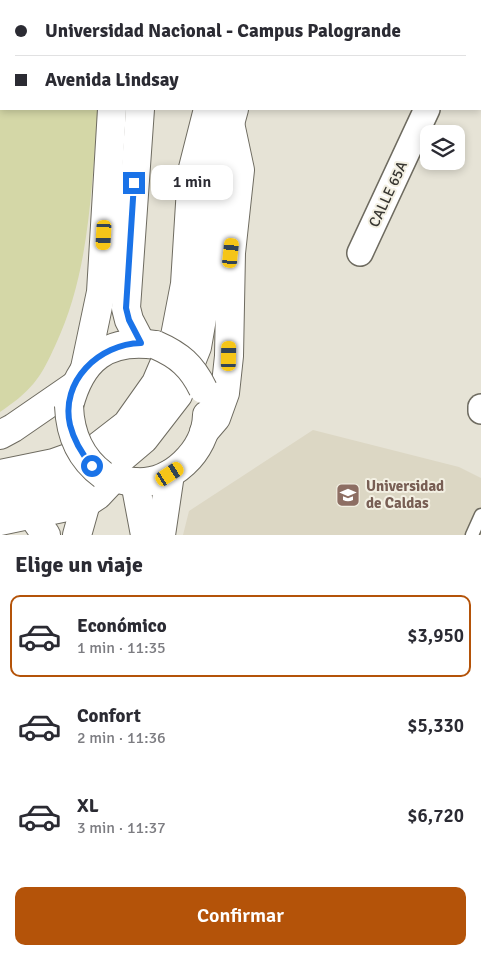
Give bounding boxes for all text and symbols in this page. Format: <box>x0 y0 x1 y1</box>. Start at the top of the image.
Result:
text: Universidad Nacional - Campus Palogrande <box>45 19 401 43</box>
text: Avenida Lindsay <box>45 68 179 92</box>
map controls <box>420 125 465 170</box>
button: layers <box>420 125 465 170</box>
street label: CALLE 65A <box>365 158 411 230</box>
callout: 1 min <box>152 166 234 200</box>
route end <box>123 172 145 194</box>
text: 1 min <box>173 172 211 192</box>
car <box>95 220 112 250</box>
car <box>221 237 240 269</box>
car <box>221 341 236 371</box>
route start <box>81 455 103 477</box>
car <box>153 460 186 488</box>
place label: Universidad de Caldas <box>366 477 444 512</box>
school or university icon: Universidad de Caldas <box>335 482 361 508</box>
text: Elige un viaje <box>15 551 143 578</box>
icon: car <box>17 614 62 659</box>
text: Económico <box>77 614 167 638</box>
text: $3,950 <box>407 624 464 648</box>
text: 1 min · 11:35 <box>77 638 166 658</box>
icon: car <box>17 704 62 749</box>
text: Confort <box>77 704 141 728</box>
text: $5,330 <box>407 714 464 738</box>
text: 2 min · 11:36 <box>77 728 166 748</box>
icon: car <box>17 794 62 839</box>
text: XL <box>77 794 99 818</box>
text: $6,720 <box>407 804 464 828</box>
text: 3 min · 11:37 <box>77 818 166 838</box>
button: Confirmar <box>15 887 466 945</box>

